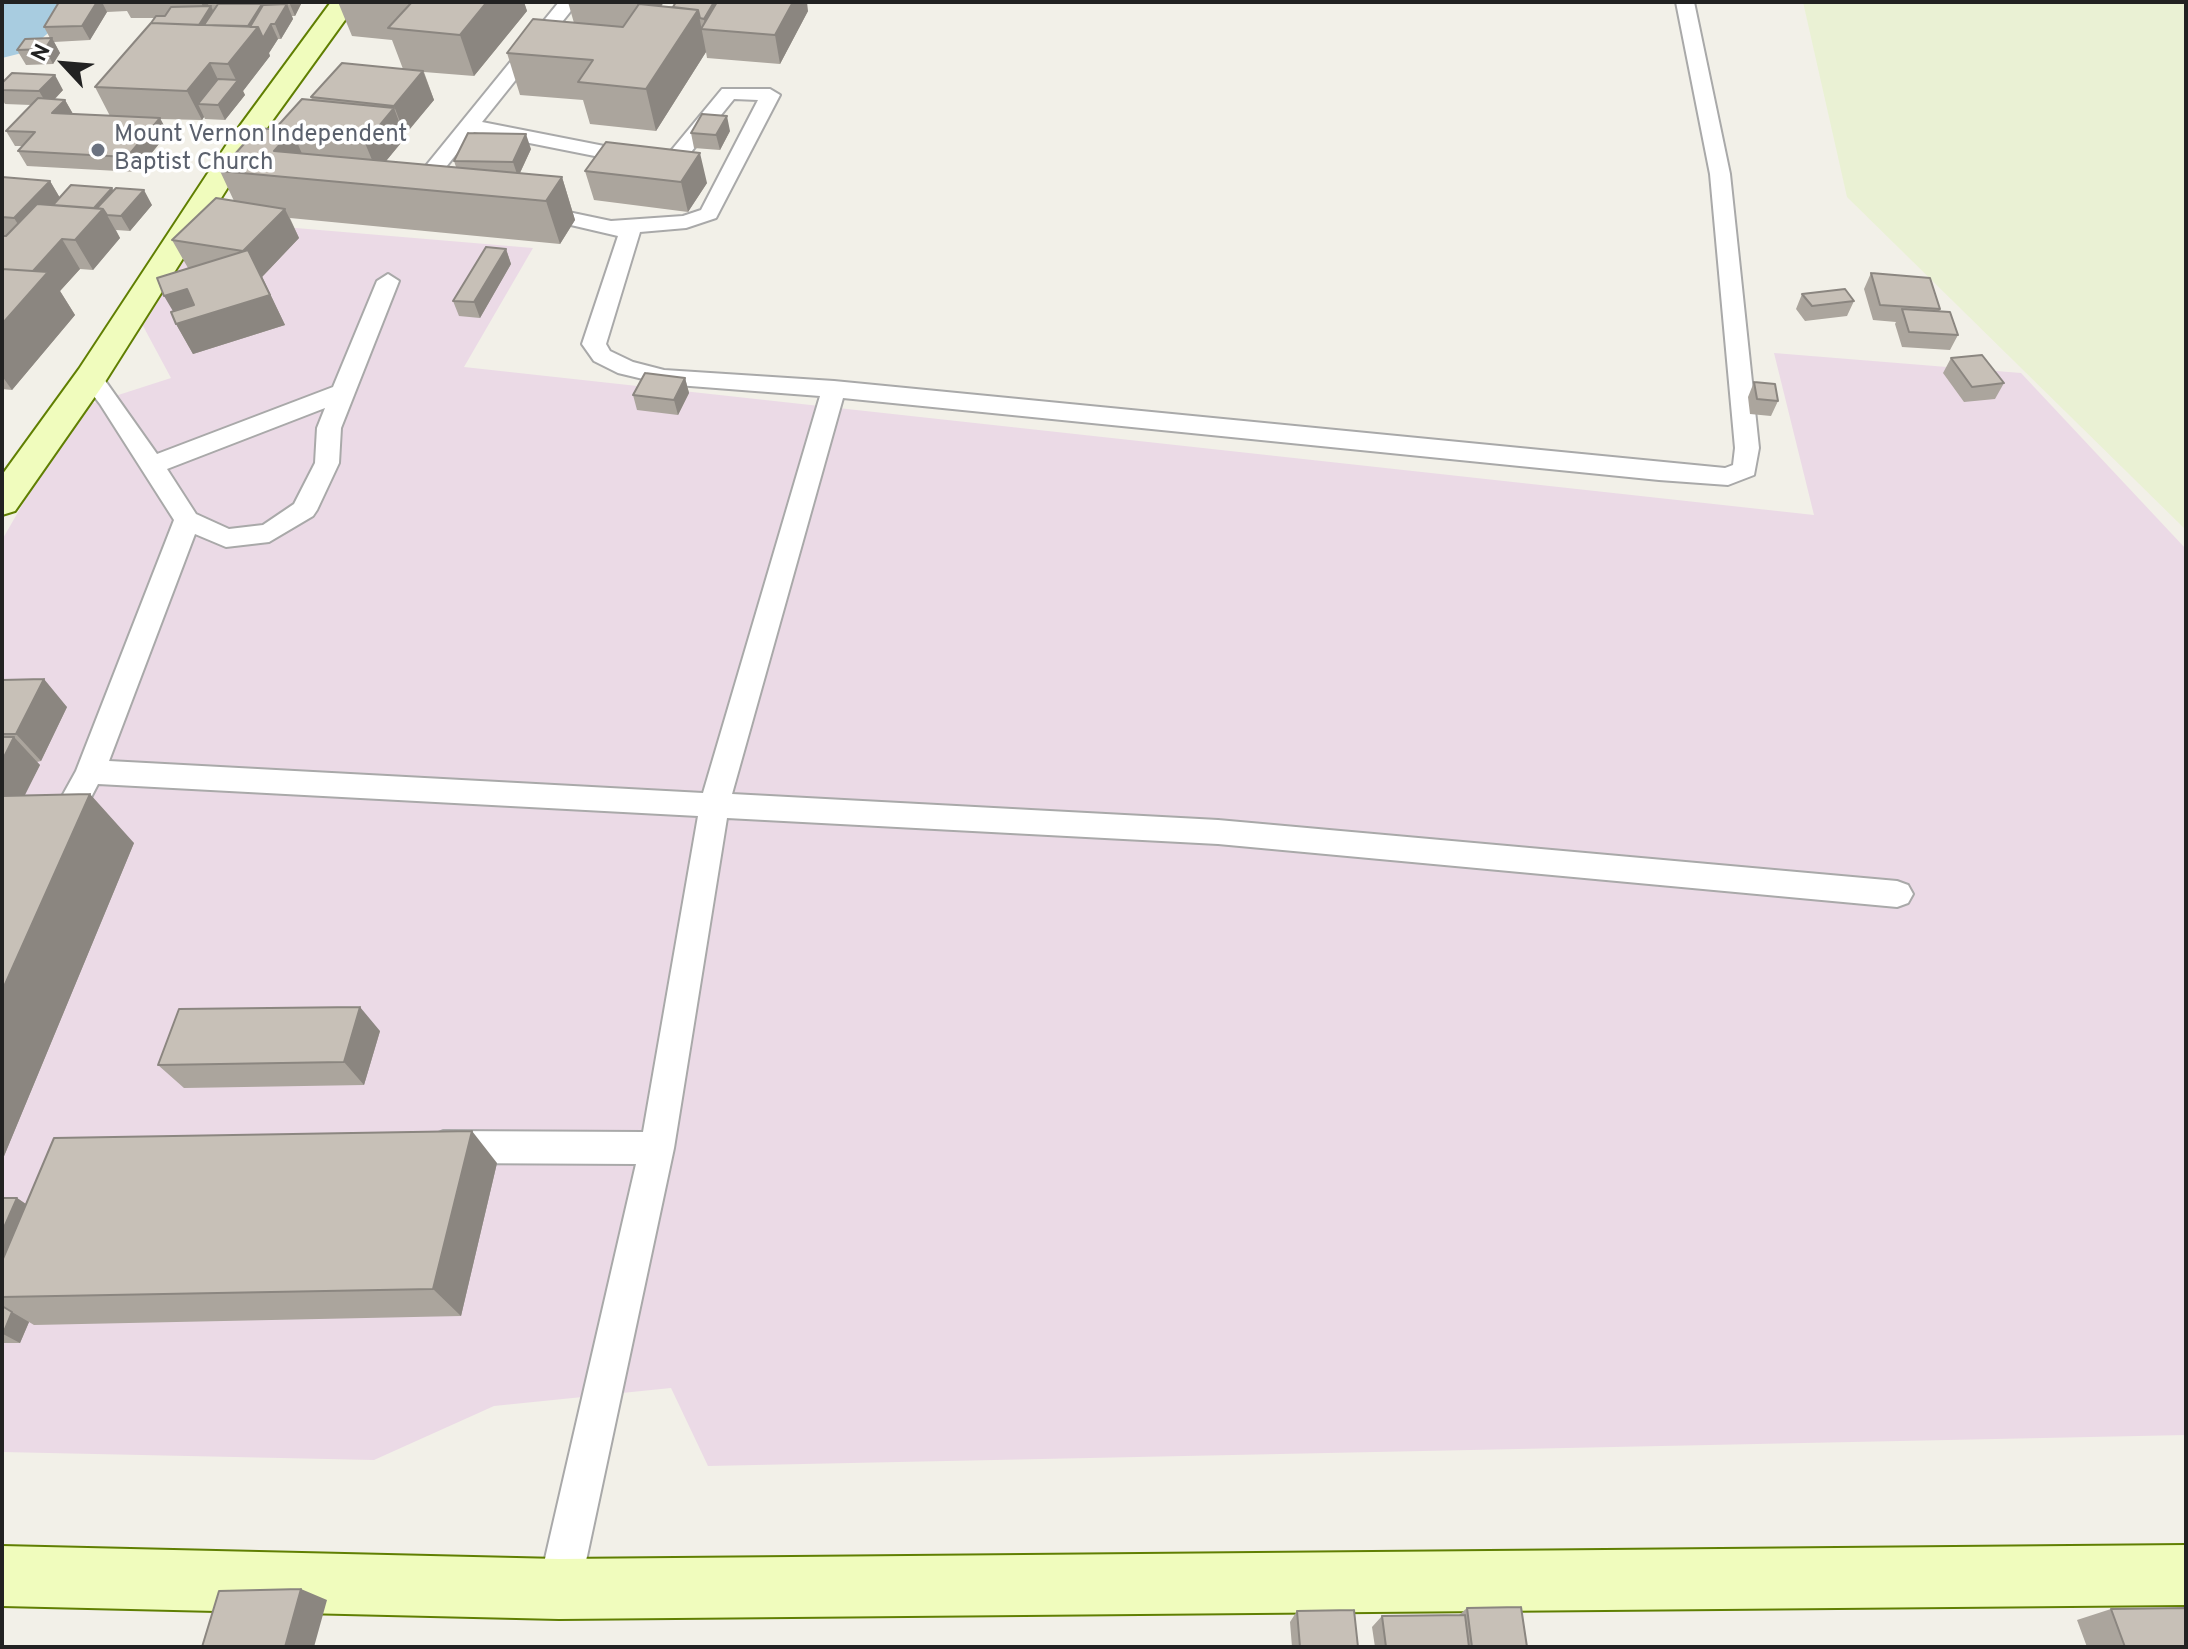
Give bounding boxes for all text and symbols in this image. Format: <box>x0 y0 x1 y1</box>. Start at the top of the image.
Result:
north arrow <box>24 24 104 104</box>
text: N <box>26 40 58 66</box>
place label: Mount Vernon Independent Baptist Church <box>114 122 407 178</box>
marker: Mount Vernon Independent Baptist Church <box>89 141 107 159</box>

